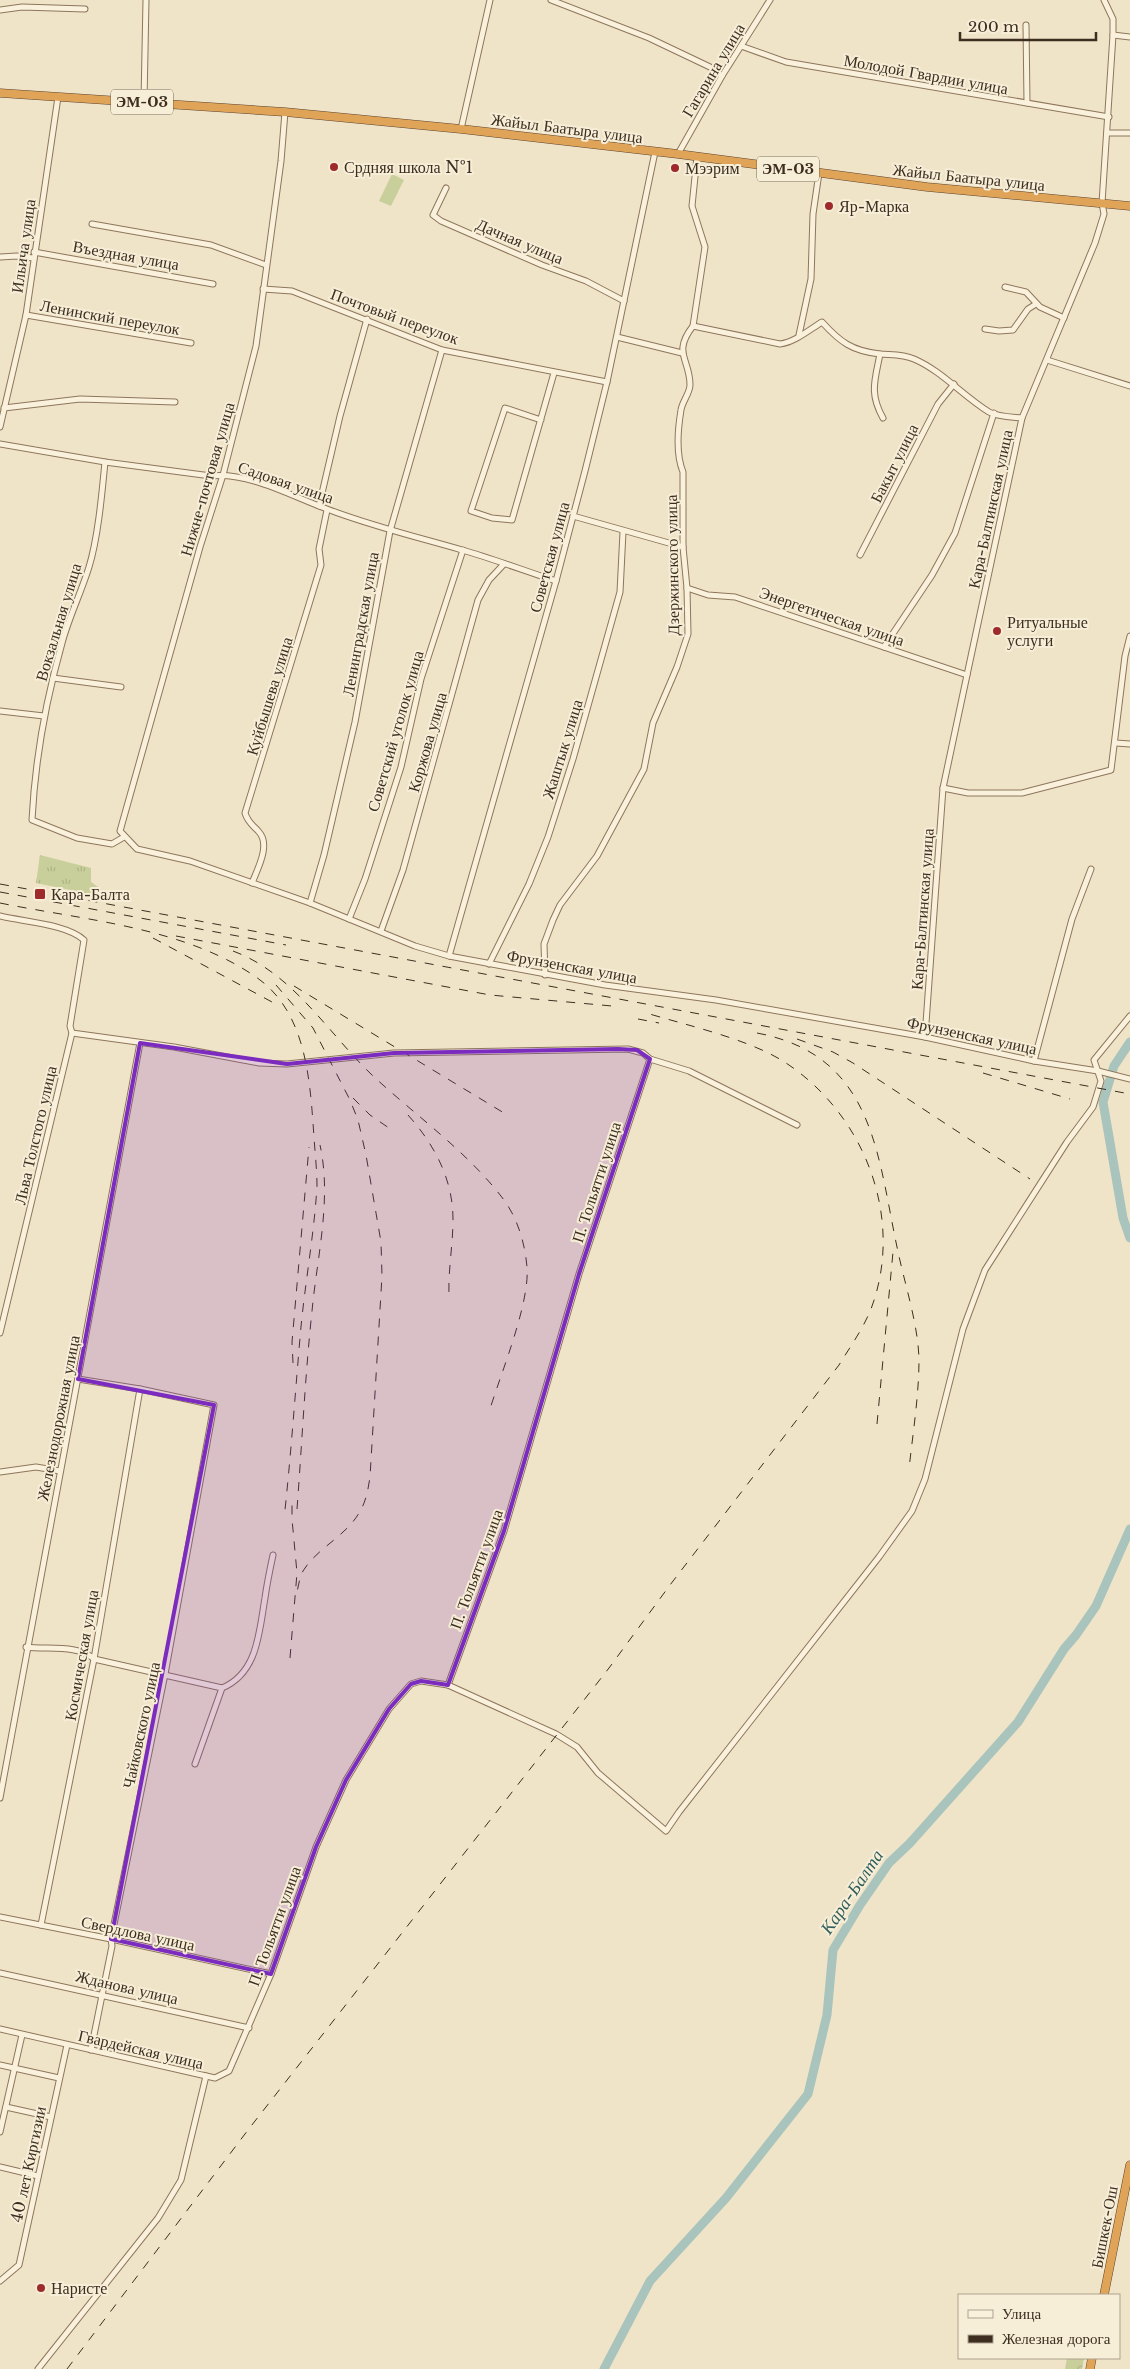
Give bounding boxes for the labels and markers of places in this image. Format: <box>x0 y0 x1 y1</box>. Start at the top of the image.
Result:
place label: Срдняя школа №1 <box>344 157 473 177</box>
place label: Мээрим <box>685 158 740 178</box>
marker: Срдняя школа №1 <box>328 161 340 173</box>
marker: Мээрим <box>669 162 681 174</box>
place label: Яр-Марка <box>839 196 909 216</box>
marker: Яр-Марка <box>823 200 835 212</box>
place label: Ритуальные услуги <box>1007 612 1088 650</box>
marker: Ритуальные услуги <box>991 625 1003 637</box>
place label: Кара-Балта <box>51 884 130 904</box>
marker: Кара-Балта <box>33 887 47 901</box>
place label: Наристе <box>51 2278 107 2298</box>
marker: Наристе <box>35 2282 47 2294</box>

